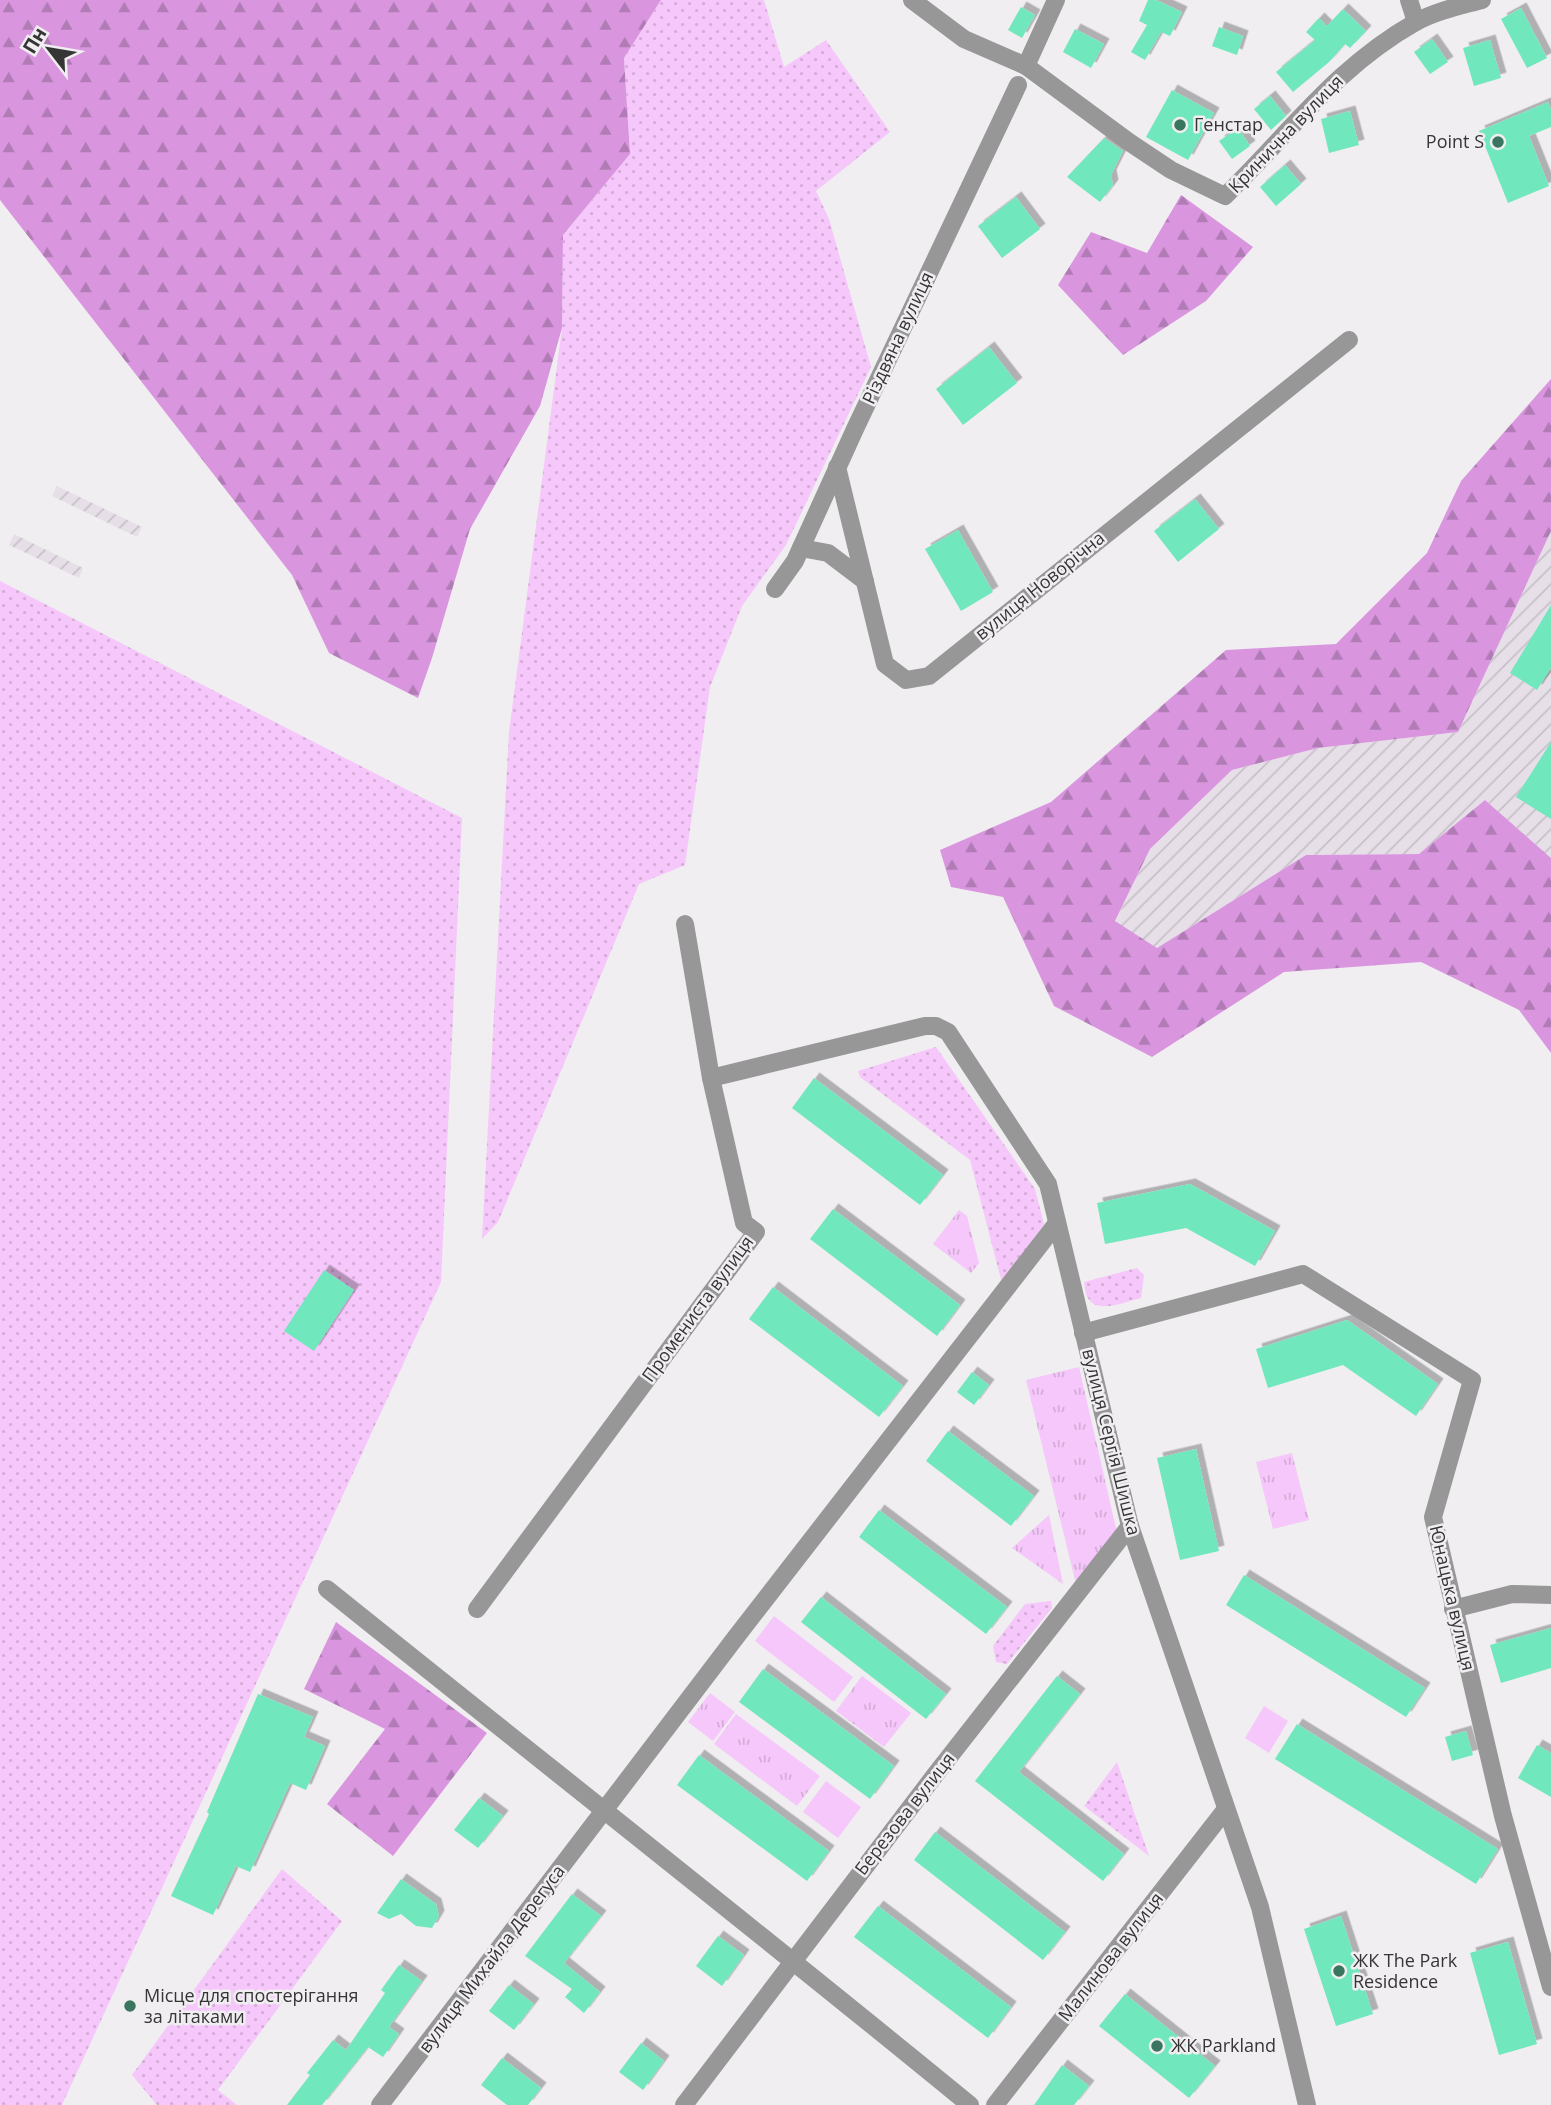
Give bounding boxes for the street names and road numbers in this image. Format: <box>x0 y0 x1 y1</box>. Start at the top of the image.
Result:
street label: Кринична вулиця <box>1223 69 1348 198</box>
street label: Різдвяна вулиця <box>856 268 938 408</box>
street label: вулиця Новорічна <box>970 526 1109 645</box>
street label: Промениста вулиця <box>636 1230 758 1386</box>
street label: вулиця Сергія Шишка <box>1077 1346 1147 1538</box>
street label: Юнацька вулиця <box>1425 1523 1481 1673</box>
street label: Березова вулиця <box>849 1747 960 1880</box>
street label: вулиця Михайла Дерегуса <box>413 1860 570 2057</box>
street label: Малинова вулиця <box>1052 1887 1168 2026</box>

